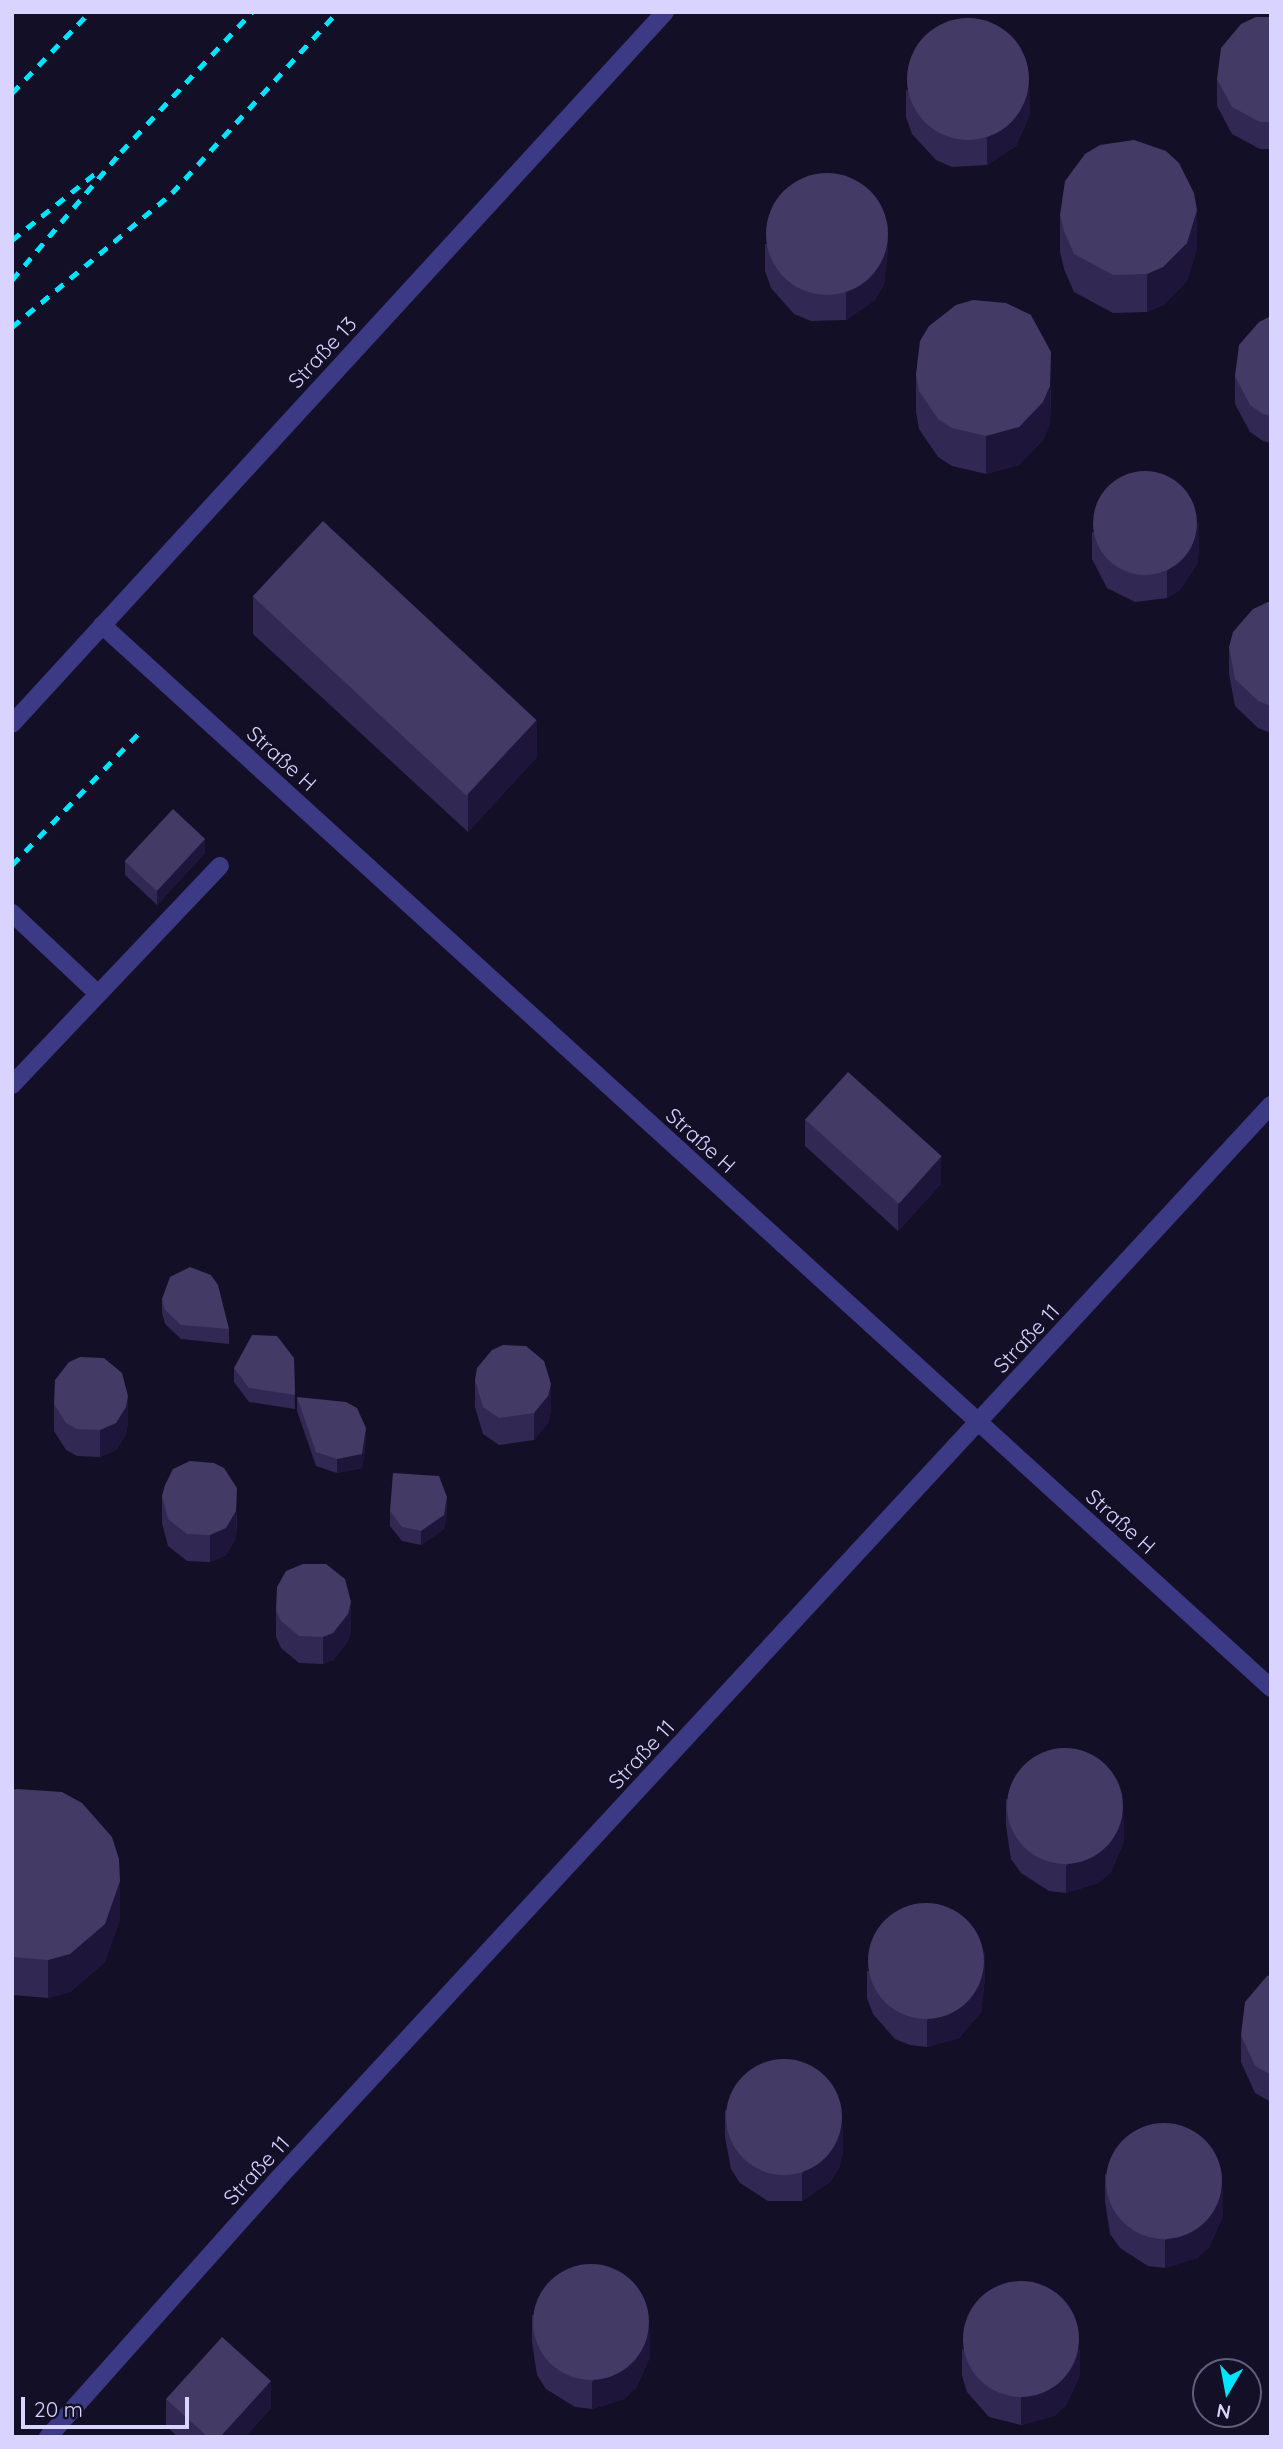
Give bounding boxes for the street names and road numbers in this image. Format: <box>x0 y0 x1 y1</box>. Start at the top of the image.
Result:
street label: Straße 13 <box>283 311 361 393</box>
street label: Straße H <box>242 720 322 796</box>
street label: Straße H <box>661 1102 741 1178</box>
street label: Straße 11 <box>988 1298 1064 1378</box>
street label: Straße H <box>1081 1483 1161 1559</box>
street label: Straße 11 <box>603 1714 679 1794</box>
street label: Straße 11 <box>218 2130 294 2210</box>

